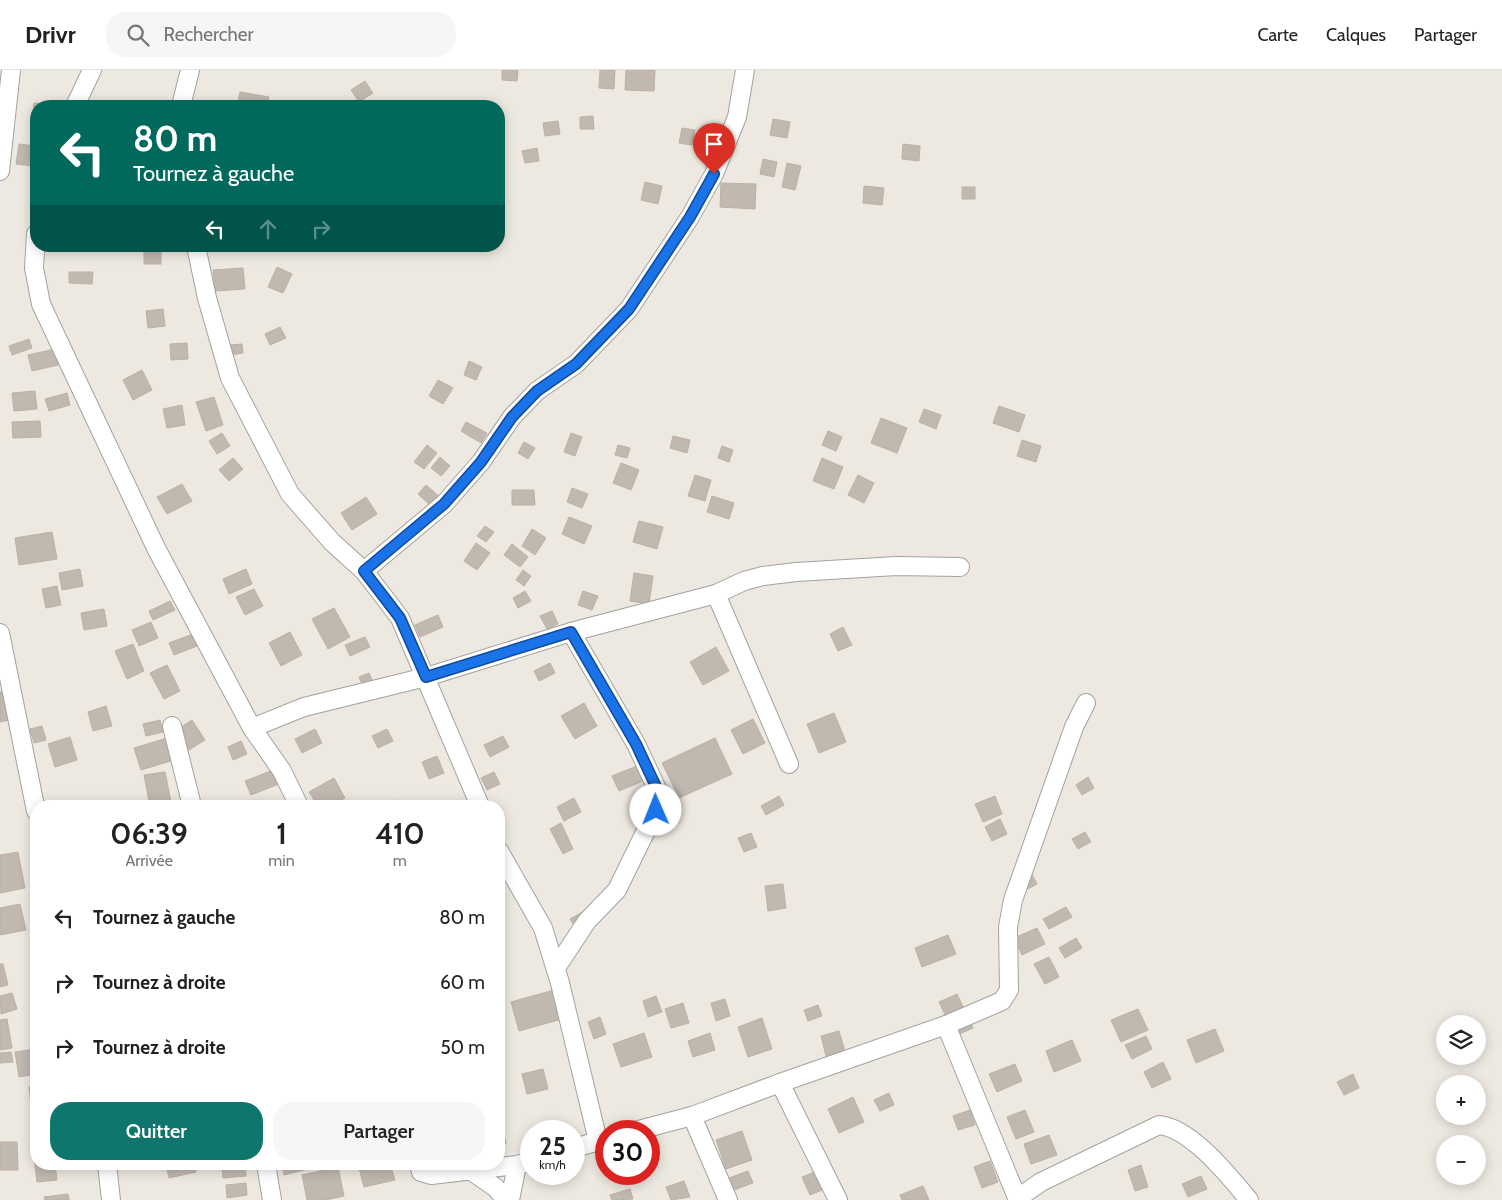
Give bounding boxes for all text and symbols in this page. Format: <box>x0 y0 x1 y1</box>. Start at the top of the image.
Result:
search box <box>106 12 456 57</box>
text: Drivr <box>25 20 76 49</box>
icon: search <box>124 21 152 49</box>
text: Rechercher <box>164 23 253 46</box>
text: Carte <box>1257 24 1298 46</box>
text: Calques <box>1326 24 1386 46</box>
text: Partager <box>1414 24 1477 46</box>
text: 80 m <box>133 117 217 160</box>
icon: left <box>50 120 115 185</box>
pin <box>693 123 735 174</box>
icon: arrive <box>700 130 728 158</box>
text: Tournez à gauche <box>133 160 294 187</box>
icon: left <box>201 215 229 243</box>
icon: ahead <box>254 215 282 243</box>
icon: right <box>307 215 335 243</box>
position arrow <box>629 783 681 835</box>
text: 06:39 <box>110 815 188 852</box>
text: 1 <box>276 815 287 852</box>
text: 410 <box>375 815 425 852</box>
text: Arrivée <box>125 851 173 870</box>
text: min <box>268 851 295 870</box>
text: m <box>393 851 407 870</box>
icon: left <box>50 904 78 932</box>
text: Tournez à gauche <box>93 906 235 929</box>
text: 80 m <box>439 906 485 929</box>
icon: right <box>50 969 78 997</box>
text: Tournez à droite <box>93 971 226 994</box>
text: 60 m <box>440 971 485 994</box>
map controls <box>1436 1015 1486 1185</box>
button: layers <box>1436 1015 1486 1065</box>
icon: right <box>50 1034 78 1062</box>
text: Tournez à droite <box>93 1036 226 1059</box>
text: 50 m <box>441 1036 485 1059</box>
button: + <box>1436 1075 1486 1125</box>
button: Quitter <box>50 1102 263 1160</box>
button: Partager <box>273 1102 485 1160</box>
speed limit sign: 30 <box>595 1120 660 1185</box>
text: 25 <box>539 1131 566 1161</box>
button: − <box>1436 1135 1486 1185</box>
text: km/h <box>539 1157 566 1172</box>

